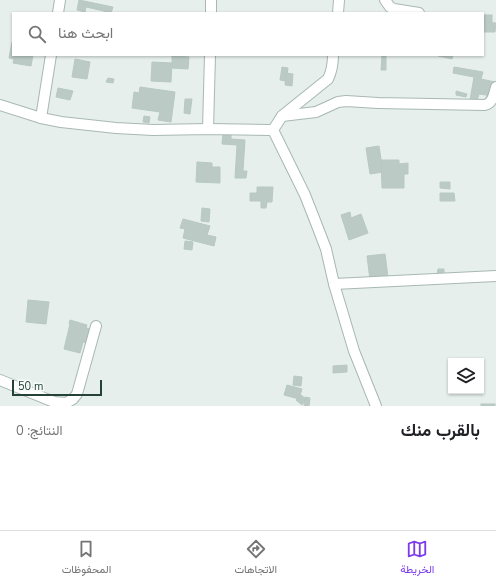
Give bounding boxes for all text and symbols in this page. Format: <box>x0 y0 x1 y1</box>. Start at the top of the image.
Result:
search box <box>12 12 484 56</box>
icon: search <box>26 23 48 45</box>
text: ابحث هنا <box>58 23 113 43</box>
map controls <box>448 358 484 394</box>
button: layers <box>448 358 484 394</box>
scale bar <box>12 378 102 397</box>
text: 50 m <box>18 379 43 394</box>
text: بالقرب منك <box>401 419 480 442</box>
text: النتائج: 0 <box>16 422 63 440</box>
tab: المحفوظات <box>62 538 111 579</box>
tab: الاتجاهات <box>234 538 277 579</box>
tab: الخريطة <box>400 538 434 579</box>

